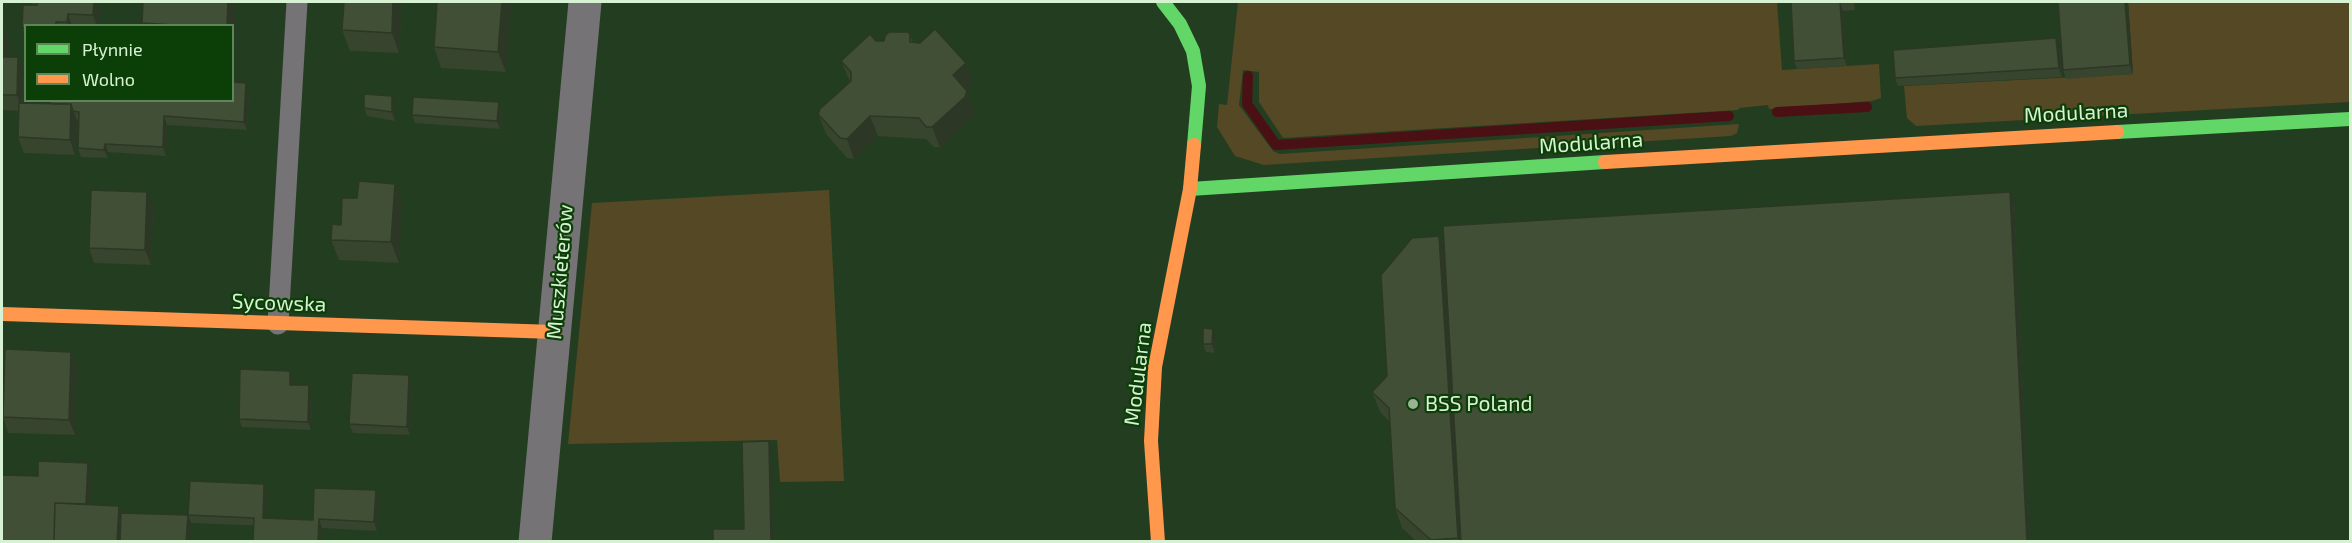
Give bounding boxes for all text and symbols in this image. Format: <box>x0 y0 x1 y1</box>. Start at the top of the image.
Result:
legend <box>24 24 234 102</box>
text: Płynnie <box>82 38 143 60</box>
text: Wolno <box>82 68 135 90</box>
street label: Modularna <box>2023 98 2129 128</box>
street label: Modularna <box>1538 127 1644 159</box>
street label: Muszkieterów <box>542 203 578 341</box>
street label: Sycowska <box>231 289 327 317</box>
street label: Modularna <box>1119 321 1157 427</box>
place label: BSS Poland <box>1425 391 1532 417</box>
marker: BSS Poland <box>1406 397 1420 411</box>

